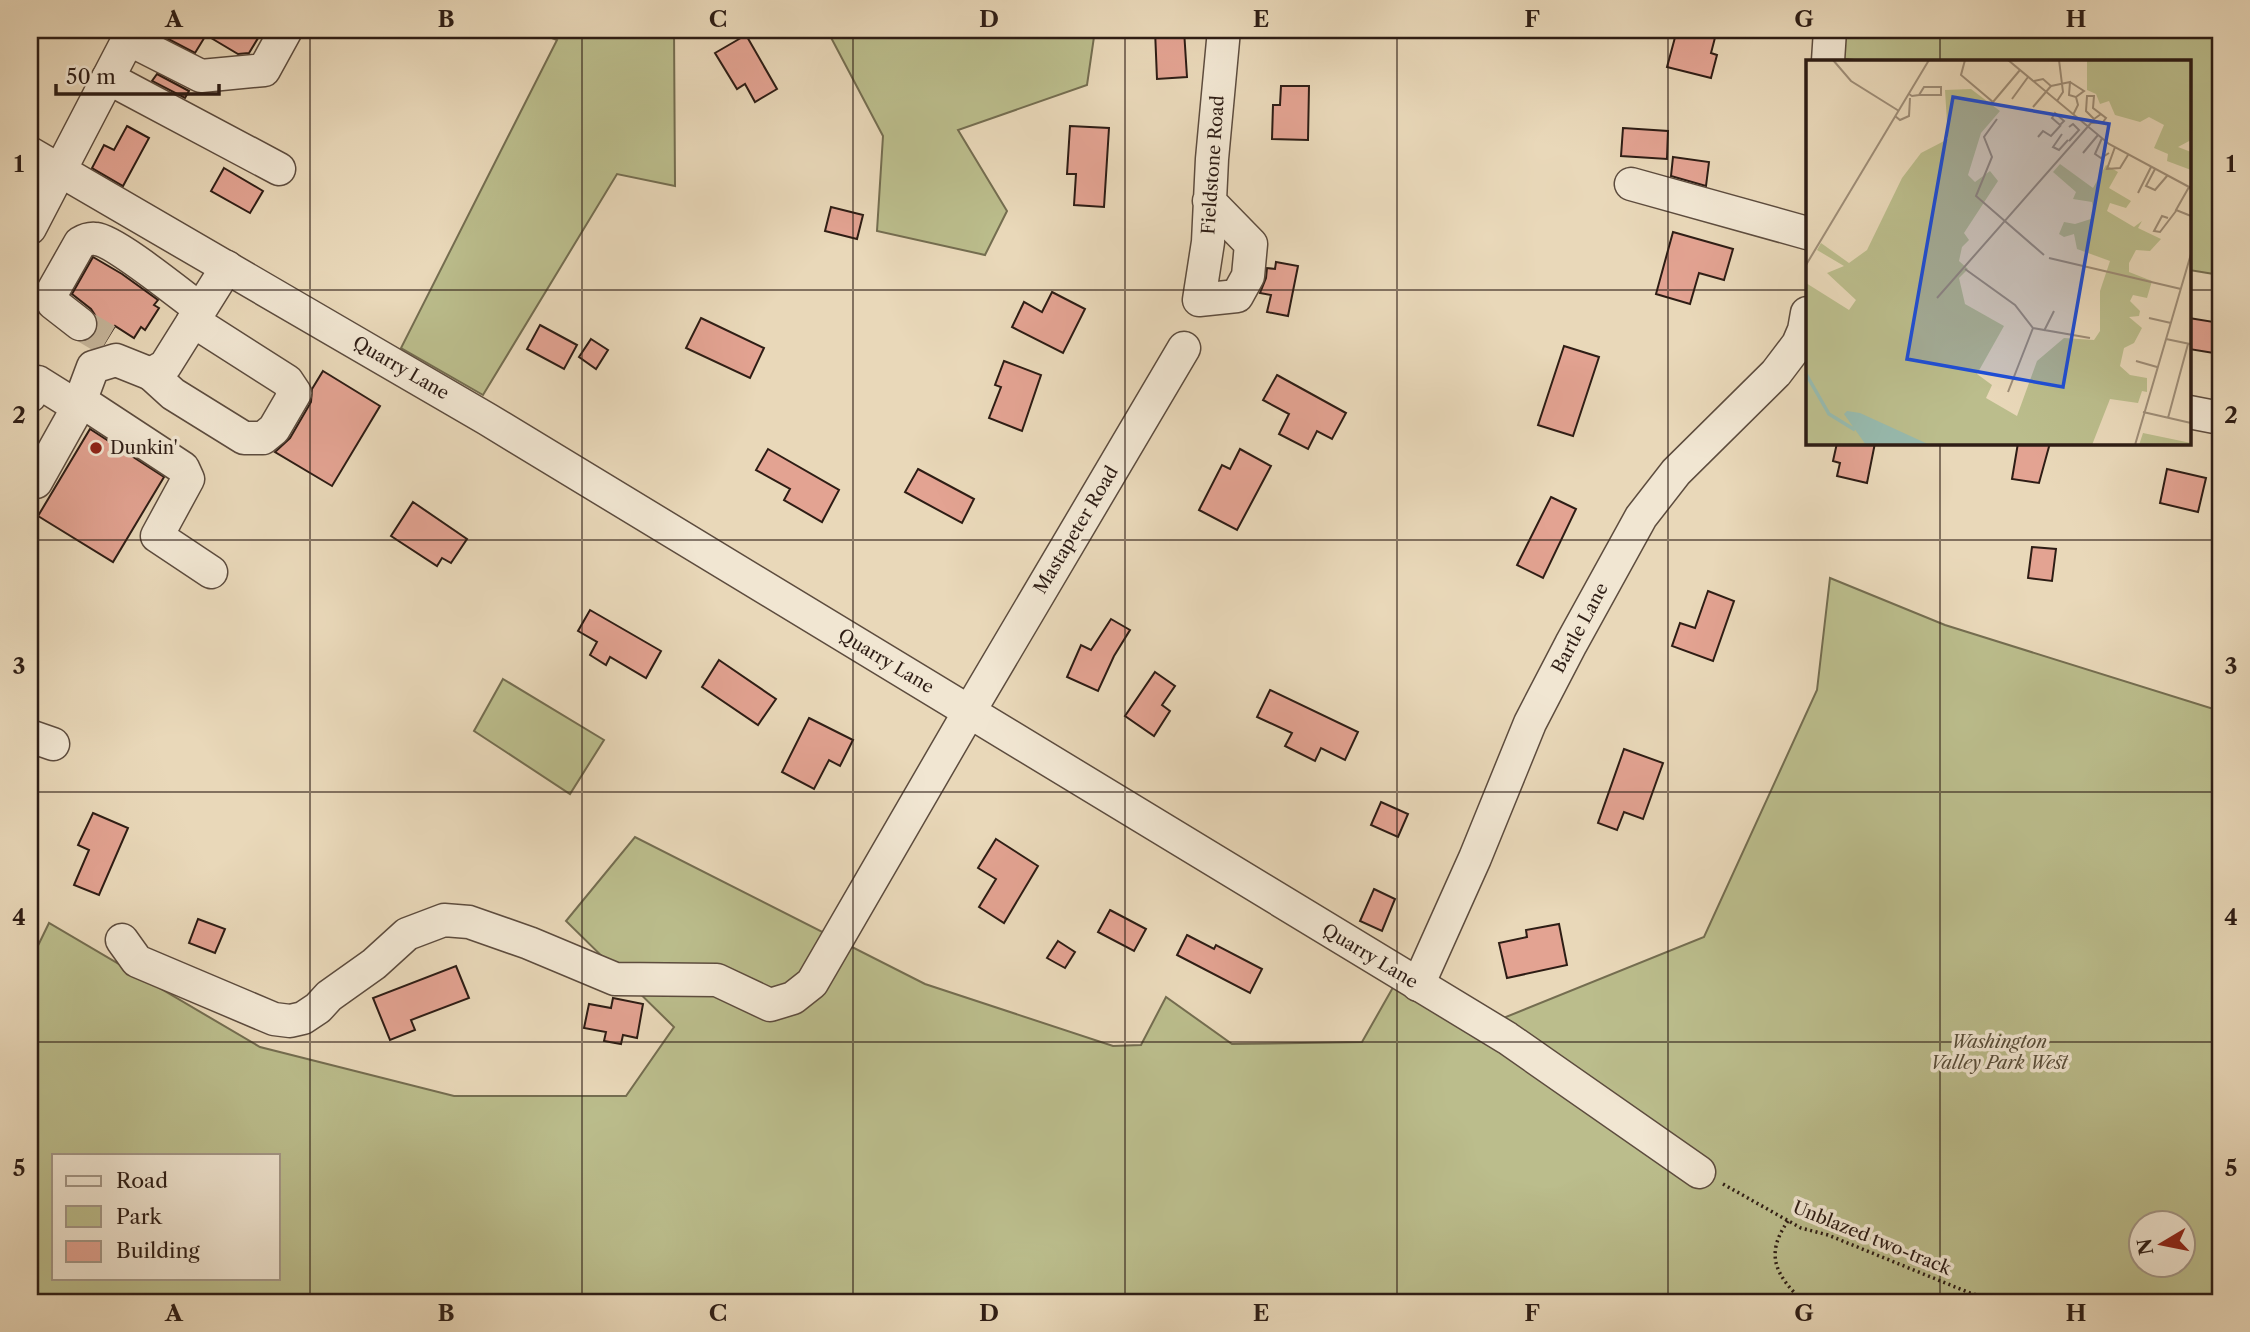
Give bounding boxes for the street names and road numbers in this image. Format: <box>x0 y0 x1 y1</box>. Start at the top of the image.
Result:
street label: Fieldstone Road <box>1197 95 1229 235</box>
street label: Quarry Lane <box>349 332 453 404</box>
street label: Mastapeter Road <box>1029 462 1123 598</box>
street label: Bartle Lane <box>1547 579 1613 677</box>
street label: Quarry Lane <box>834 624 938 698</box>
street label: Quarry Lane <box>1318 919 1422 993</box>
street label: Unblazed two-track <box>1790 1196 1956 1280</box>

